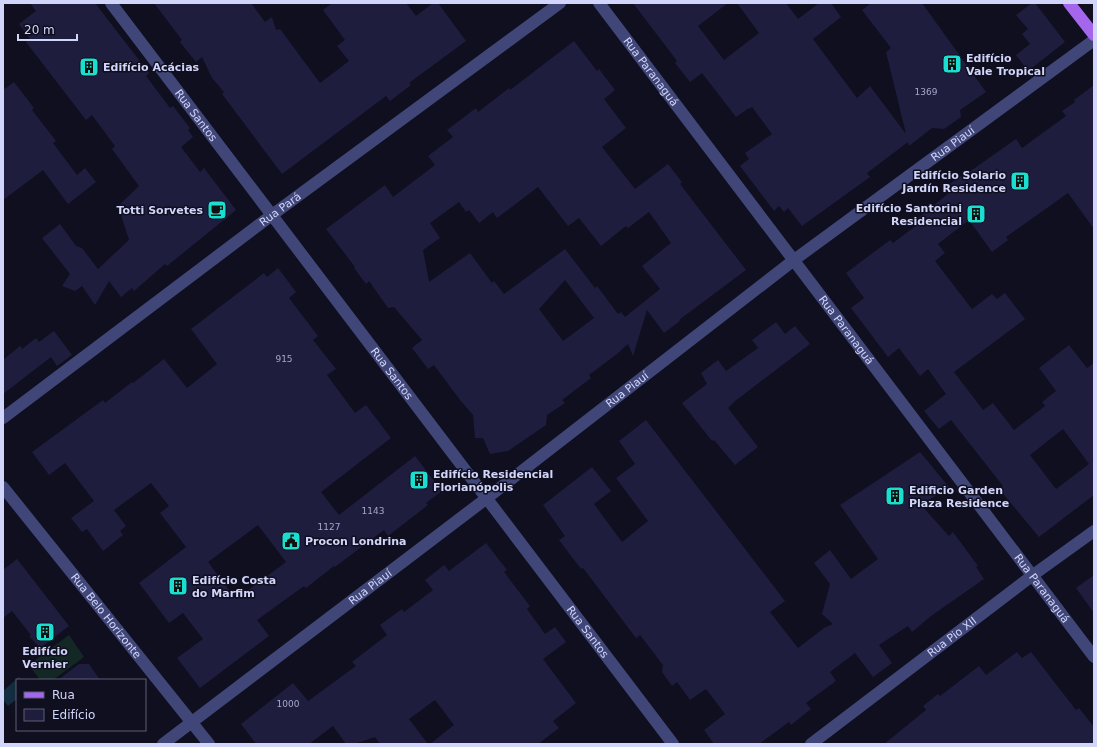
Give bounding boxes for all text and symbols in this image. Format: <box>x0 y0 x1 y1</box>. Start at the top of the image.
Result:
scale bar <box>18 16 77 42</box>
text: 20 m <box>24 23 55 37</box>
street label: Rua Paranaguá <box>620 35 681 109</box>
place label: Edifício Vale Tropical <box>966 52 1045 78</box>
building icon: Edifício Vale Tropical <box>941 53 963 75</box>
building icon: Edifício Acácias <box>78 56 100 78</box>
place label: Edifício Acácias <box>103 61 200 74</box>
street label: Rua Santos <box>172 87 220 144</box>
house number: 1369 <box>915 87 938 97</box>
street label: Rua Piauí <box>929 123 978 164</box>
place label: Edifício Solario Jardín Residence <box>901 169 1006 195</box>
building icon: Edifício Solario Jardín Residence <box>1009 170 1031 192</box>
street label: Rua Pará <box>257 190 304 229</box>
cafe icon: Totti Sorvetes <box>206 199 228 221</box>
place label: Edifício Santorini Residencial <box>856 202 962 228</box>
building icon: Edifício Santorini Residencial <box>965 203 987 225</box>
place label: Totti Sorvetes <box>116 204 203 217</box>
street label: Rua Paranaguá <box>816 293 876 367</box>
street label: Rua Santos <box>368 345 416 403</box>
house number: 915 <box>275 354 293 364</box>
street label: Rua Piauí <box>603 369 652 410</box>
place label: Edifício Residencial Florianópolis <box>433 468 553 494</box>
building icon: Edifício Residencial Florianópolis <box>408 469 430 491</box>
place label: Edificio Garden Plaza Residence <box>909 484 1009 510</box>
building icon: Edificio Garden Plaza Residence <box>884 485 906 507</box>
house number: 1143 <box>362 506 384 516</box>
house number: 1127 <box>318 522 340 532</box>
public building icon: Procon Londrina <box>280 530 302 552</box>
place label: Procon Londrina <box>305 535 407 548</box>
street label: Rua Paranaguá <box>1011 552 1072 626</box>
street label: Rua Piauí <box>346 566 395 608</box>
street label: Rua Belo Horizonte <box>68 571 144 661</box>
place label: Edifício Costa do Marfim <box>192 574 276 600</box>
building icon: Edifício Costa do Marfim <box>167 575 189 597</box>
street label: Rua Santos <box>564 603 611 661</box>
street label: Rua Pio XII <box>925 614 979 660</box>
building icon: Edifício Vernier <box>34 621 56 643</box>
place label: Edifício Vernier <box>22 645 68 671</box>
legend <box>16 679 146 731</box>
text: Rua <box>52 688 75 702</box>
house number: 1000 <box>277 699 300 709</box>
text: Edifício <box>52 708 95 722</box>

